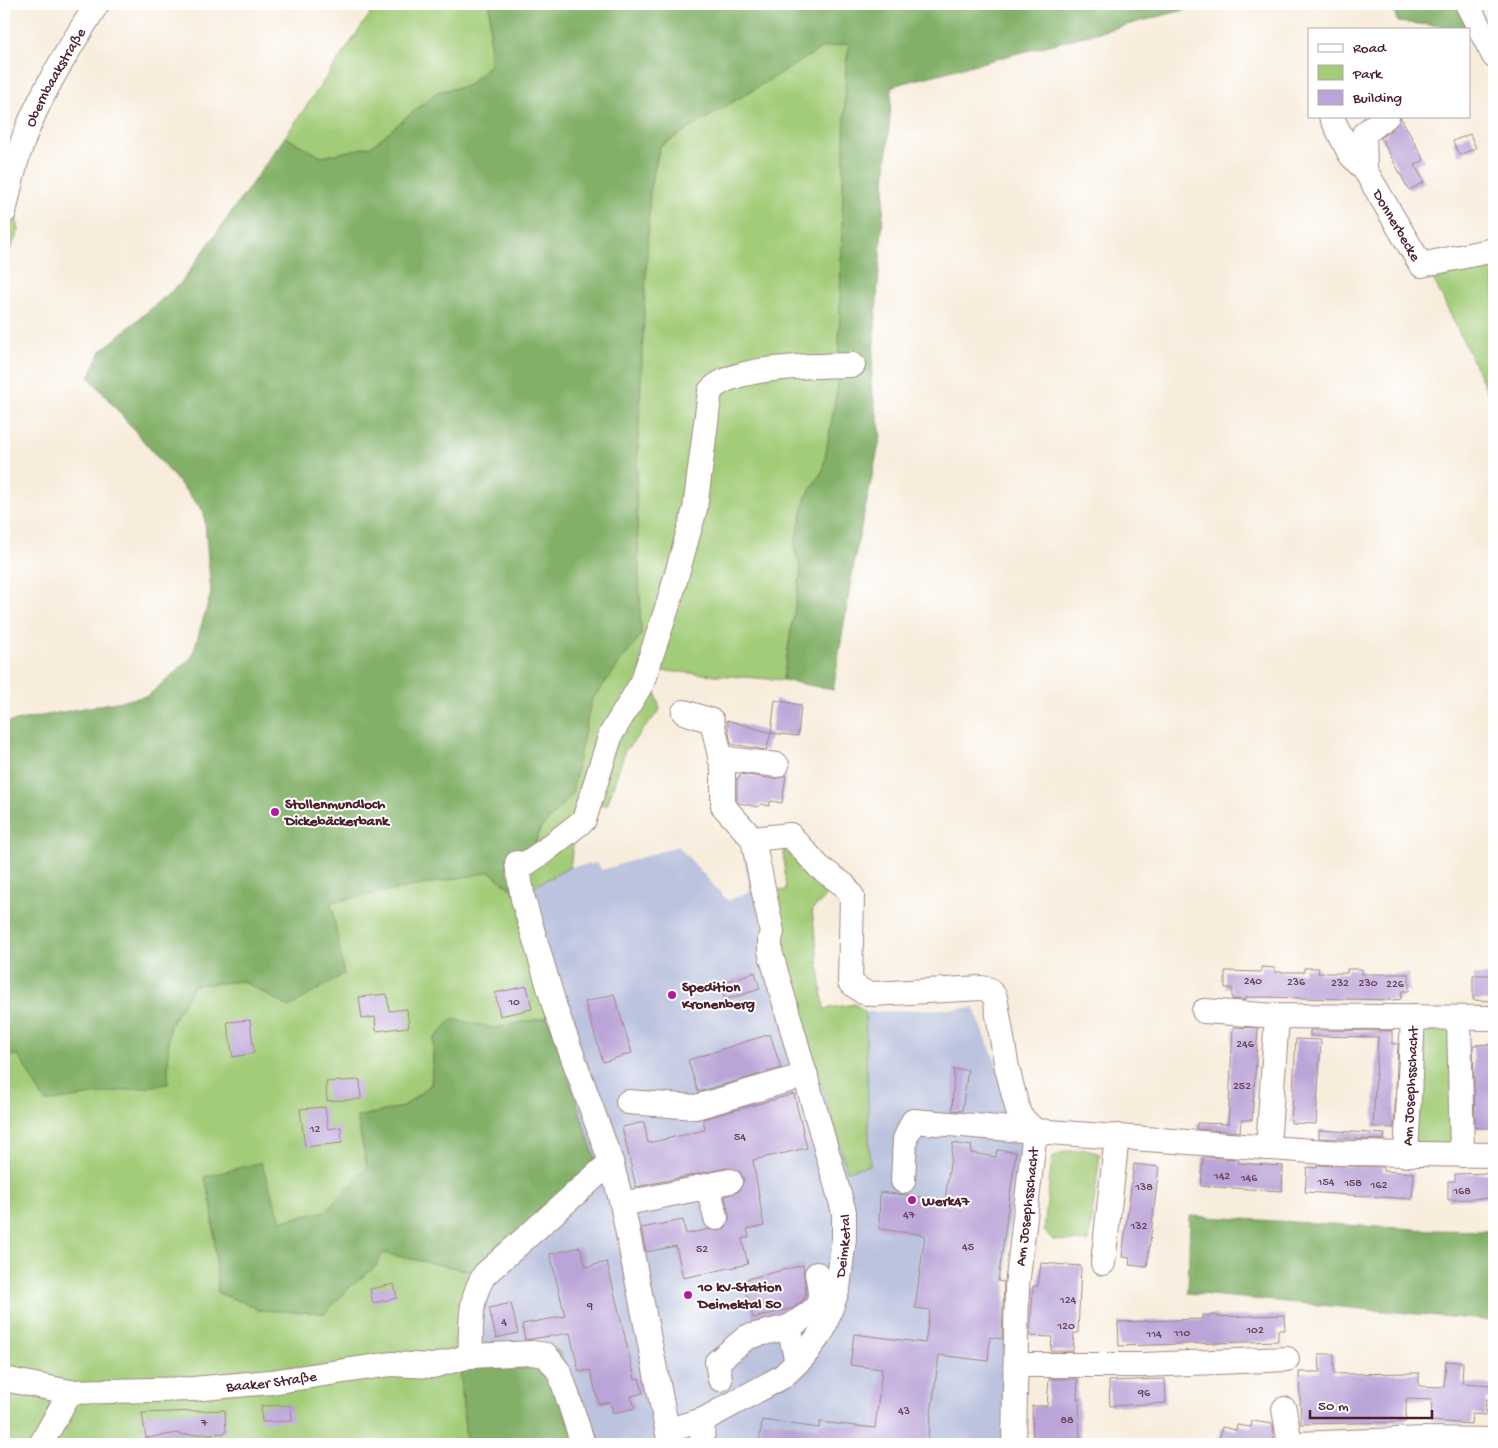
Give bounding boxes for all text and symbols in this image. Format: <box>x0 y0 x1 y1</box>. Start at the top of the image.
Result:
street label: Obernbaakstraße <box>22 25 91 130</box>
legend <box>1308 28 1470 118</box>
text: Road <box>1353 40 1387 58</box>
text: Park <box>1352 66 1383 84</box>
text: Building <box>1352 90 1402 108</box>
street label: Donnerbecke <box>1367 186 1424 265</box>
place label: Stollenmundloch Dickebäckerbank <box>283 796 391 831</box>
marker: Stollenmundloch Dickebäckerbank <box>269 806 281 818</box>
house number: 240 <box>1244 975 1262 989</box>
house number: 236 <box>1287 976 1306 990</box>
house number: 232 <box>1331 977 1349 991</box>
house number: 230 <box>1359 977 1378 991</box>
house number: 226 <box>1386 978 1405 992</box>
place label: Spedition Kronenberg <box>681 979 755 1014</box>
marker: Spedition Kronenberg <box>666 989 678 1001</box>
house number: 10 <box>507 996 520 1010</box>
street label: Am Josephsschacht <box>1399 1024 1424 1146</box>
house number: 246 <box>1236 1038 1255 1052</box>
house number: 252 <box>1233 1080 1251 1094</box>
house number: 12 <box>309 1123 320 1137</box>
house number: 54 <box>734 1131 746 1145</box>
street label: Am Josephsschacht <box>1012 1145 1044 1267</box>
house number: 142 <box>1213 1170 1230 1184</box>
house number: 146 <box>1240 1172 1258 1186</box>
house number: 154 <box>1317 1176 1335 1190</box>
house number: 158 <box>1343 1177 1362 1191</box>
house number: 162 <box>1370 1179 1388 1193</box>
house number: 138 <box>1134 1181 1153 1195</box>
house number: 168 <box>1452 1185 1471 1199</box>
place label: Werk47 <box>921 1193 971 1211</box>
marker: Werk47 <box>906 1194 918 1206</box>
house number: 47 <box>903 1209 916 1223</box>
street label: Deimketal <box>832 1214 855 1280</box>
house number: 132 <box>1130 1220 1148 1234</box>
house number: 45 <box>962 1241 974 1255</box>
house number: 52 <box>696 1243 708 1257</box>
place label: 10 kV-Station Deimektal 50 <box>696 1279 782 1314</box>
marker: 10 kV-Station Deimektal 50 <box>682 1289 694 1301</box>
house number: 124 <box>1059 1294 1077 1308</box>
house number: 9 <box>586 1300 593 1314</box>
house number: 4 <box>501 1316 507 1330</box>
house number: 120 <box>1056 1320 1075 1334</box>
house number: 102 <box>1245 1324 1264 1338</box>
house number: 110 <box>1173 1327 1190 1341</box>
house number: 114 <box>1145 1328 1162 1342</box>
street label: Baaker Straße <box>224 1368 318 1397</box>
house number: 96 <box>1137 1387 1151 1401</box>
scale bar <box>1310 1388 1433 1420</box>
text: 50 m <box>1318 1398 1349 1416</box>
house number: 43 <box>898 1405 910 1419</box>
house number: 88 <box>1060 1414 1074 1428</box>
house number: 7 <box>200 1417 208 1431</box>

